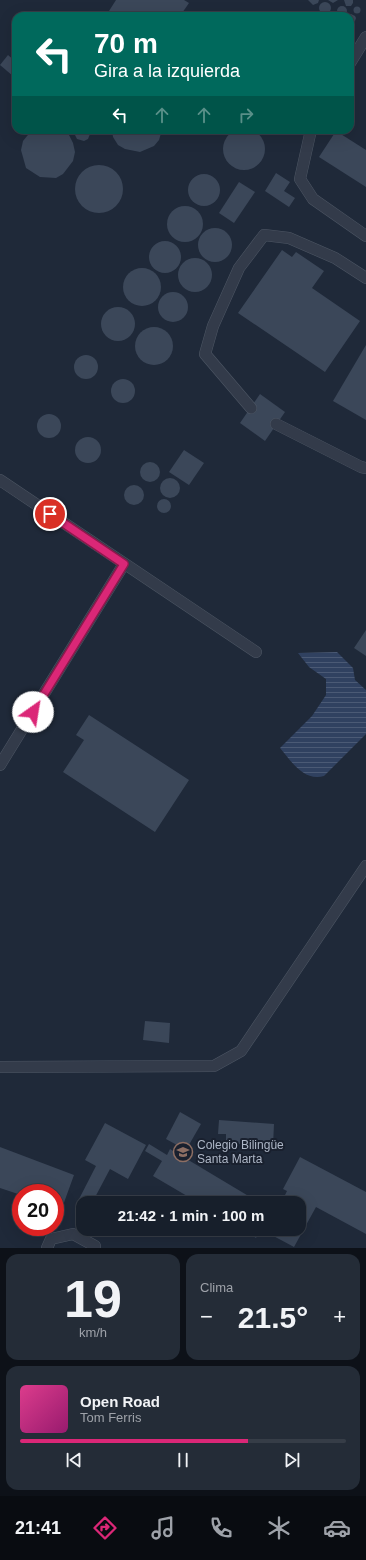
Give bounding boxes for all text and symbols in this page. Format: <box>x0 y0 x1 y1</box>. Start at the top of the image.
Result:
icon: left <box>28 28 80 80</box>
text: 70 m <box>94 28 158 59</box>
text: Gira a la izquierda <box>94 61 240 81</box>
icon: left <box>109 104 131 126</box>
icon: ahead <box>151 104 173 126</box>
icon: ahead <box>193 104 215 126</box>
icon: right <box>235 104 257 126</box>
pin <box>33 497 67 531</box>
icon: arrive <box>39 503 61 525</box>
position arrow <box>12 691 54 733</box>
place label: Colegio Bilingüe Santa Marta <box>197 1138 284 1166</box>
school or university icon: Colegio Bilingüe Santa Marta <box>172 1141 194 1163</box>
speed limit sign: 20 <box>12 1184 64 1236</box>
text: 21:42 · 1 min · 100 m <box>118 1207 264 1224</box>
text: 19 <box>64 1270 122 1328</box>
text: Clima <box>200 1280 233 1295</box>
text: 21.5° <box>238 1301 308 1334</box>
text: − <box>200 1304 213 1329</box>
text: + <box>333 1304 346 1329</box>
text: km/h <box>79 1325 107 1340</box>
text: Open Road <box>80 1393 160 1410</box>
text: Tom Ferris <box>80 1410 141 1425</box>
icon: previous <box>63 1449 85 1471</box>
icon: pause <box>172 1449 194 1471</box>
icon: next <box>281 1449 303 1471</box>
icon: directions <box>91 1514 119 1542</box>
icon: music <box>149 1514 177 1542</box>
icon: phone <box>207 1514 235 1542</box>
icon: climate <box>265 1514 293 1542</box>
icon: car <box>323 1514 351 1542</box>
text: 21:41 <box>15 1518 61 1538</box>

